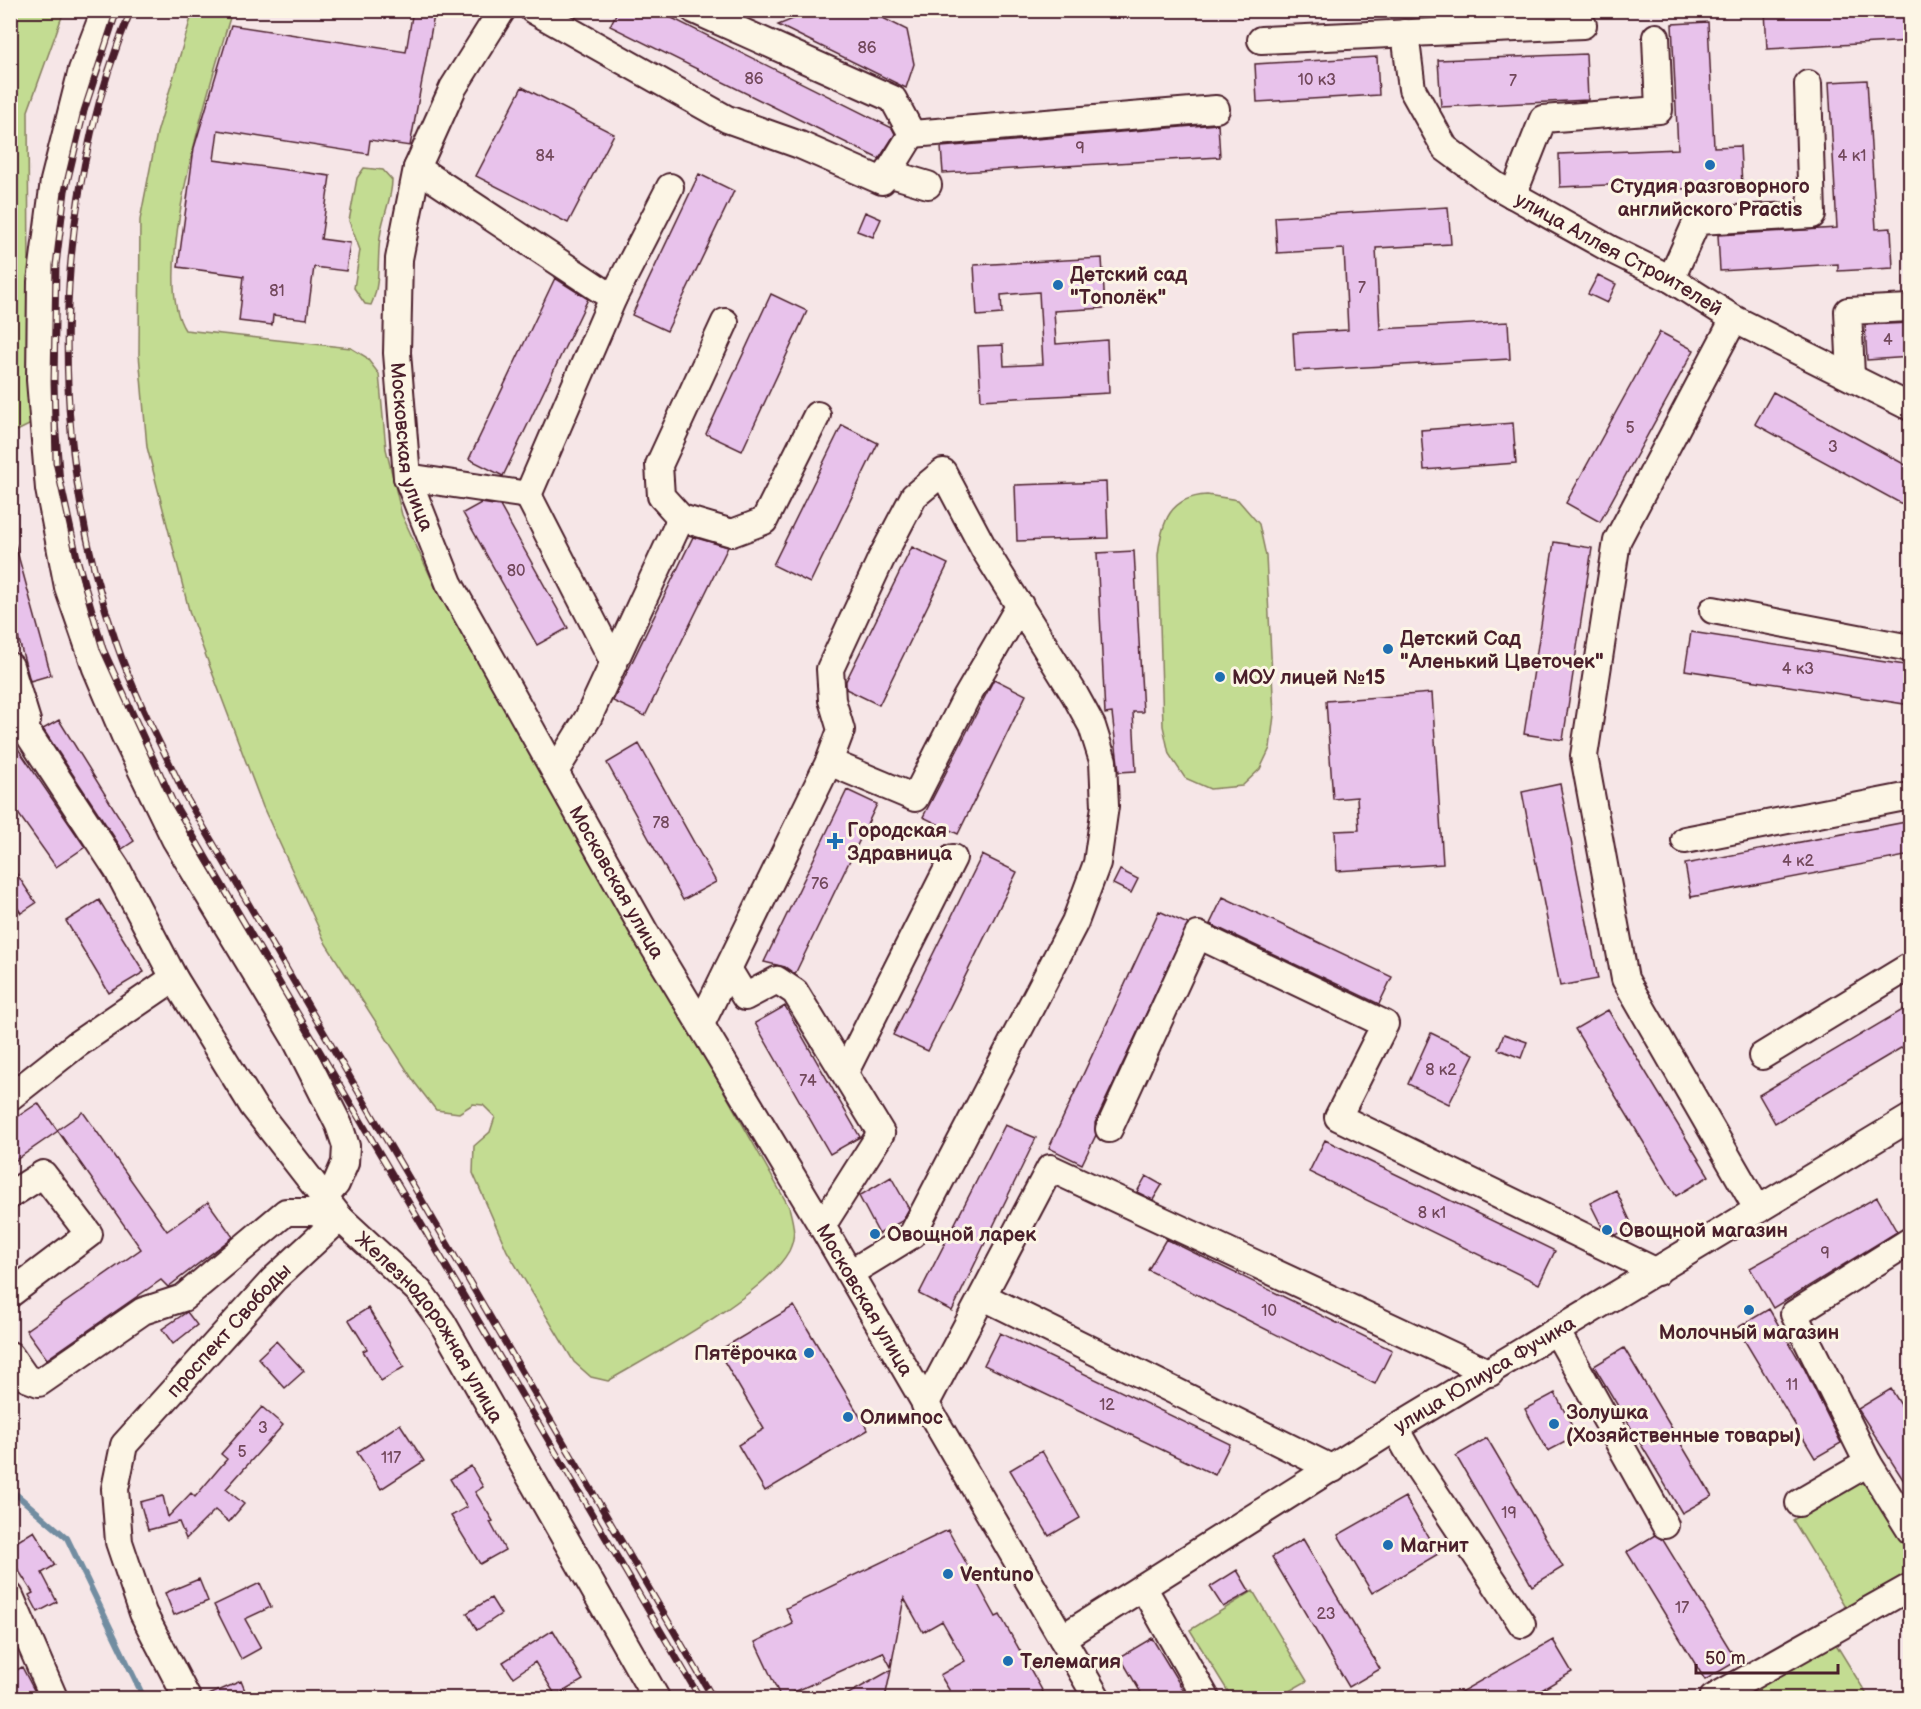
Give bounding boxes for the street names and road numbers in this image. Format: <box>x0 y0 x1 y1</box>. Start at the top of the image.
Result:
street label: улица Аллея Строителей <box>1511 188 1727 322</box>
street label: Московская улица <box>385 361 438 535</box>
street label: Московская улица <box>563 802 669 964</box>
street label: Московская улица <box>810 1220 918 1381</box>
street label: Железнодорожная улица <box>350 1227 508 1428</box>
street label: проспект Свободы <box>162 1259 296 1403</box>
street label: улица Юлиуса Фучика <box>1390 1311 1580 1439</box>

